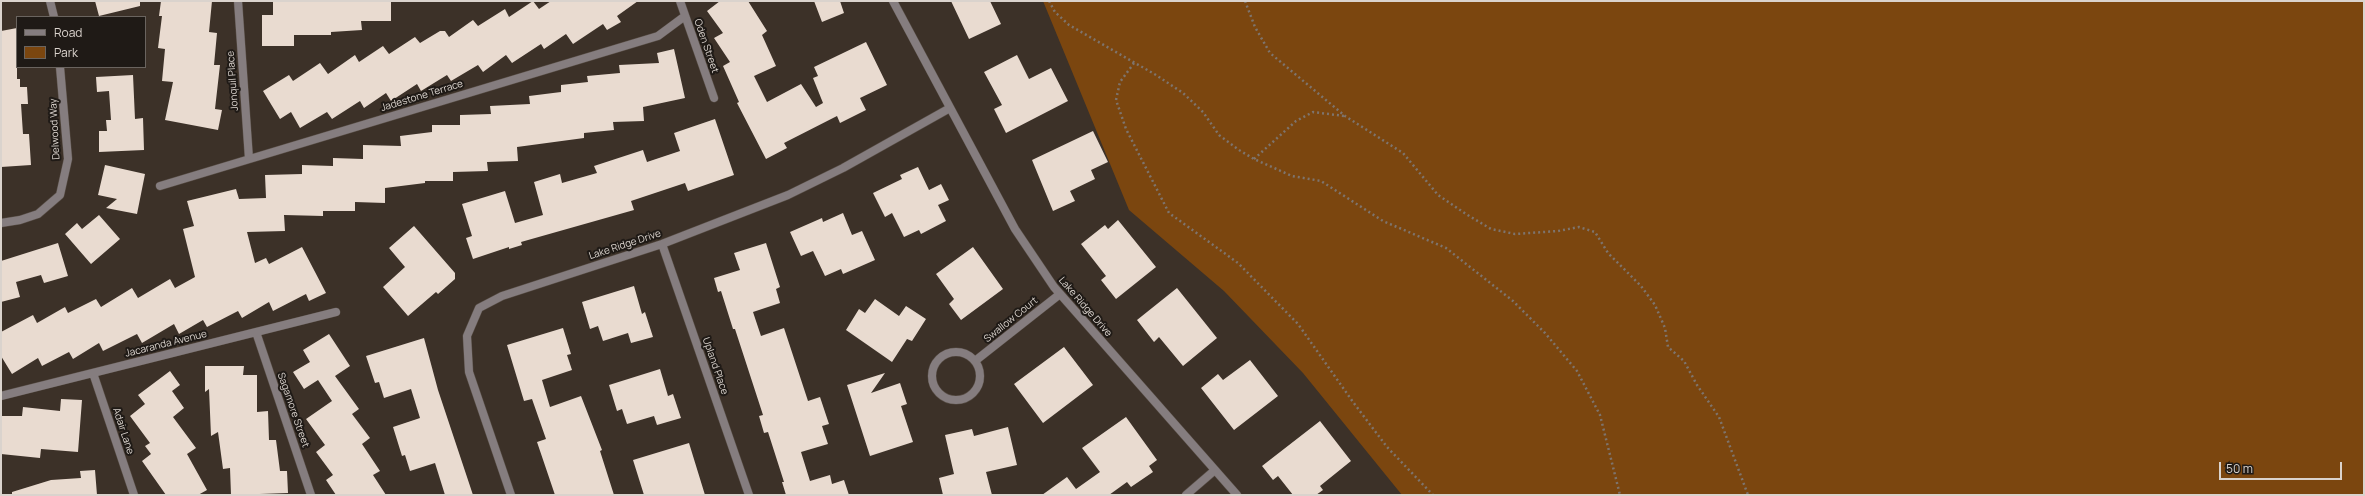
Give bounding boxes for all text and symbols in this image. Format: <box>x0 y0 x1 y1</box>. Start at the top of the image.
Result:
legend <box>16 16 146 68</box>
street label: Oden Street <box>691 17 721 75</box>
text: Road <box>54 24 82 41</box>
text: Park <box>54 44 78 61</box>
street label: Jonquil Place <box>225 51 241 111</box>
street label: Jadestone Terrace <box>379 78 465 114</box>
street label: Delwood Way <box>47 98 63 160</box>
street label: Lake Ridge Drive <box>587 228 663 262</box>
street label: Lake Ridge Drive <box>1056 275 1114 339</box>
street label: Swallow Court <box>982 295 1040 345</box>
street label: Jacaranda Avenue <box>124 328 208 360</box>
street label: Upland Place <box>700 336 730 396</box>
street label: Sagamore Street <box>275 371 311 449</box>
street label: Adair Lane <box>110 406 136 456</box>
scale bar <box>2221 454 2344 480</box>
text: 50 m <box>2226 460 2253 477</box>

